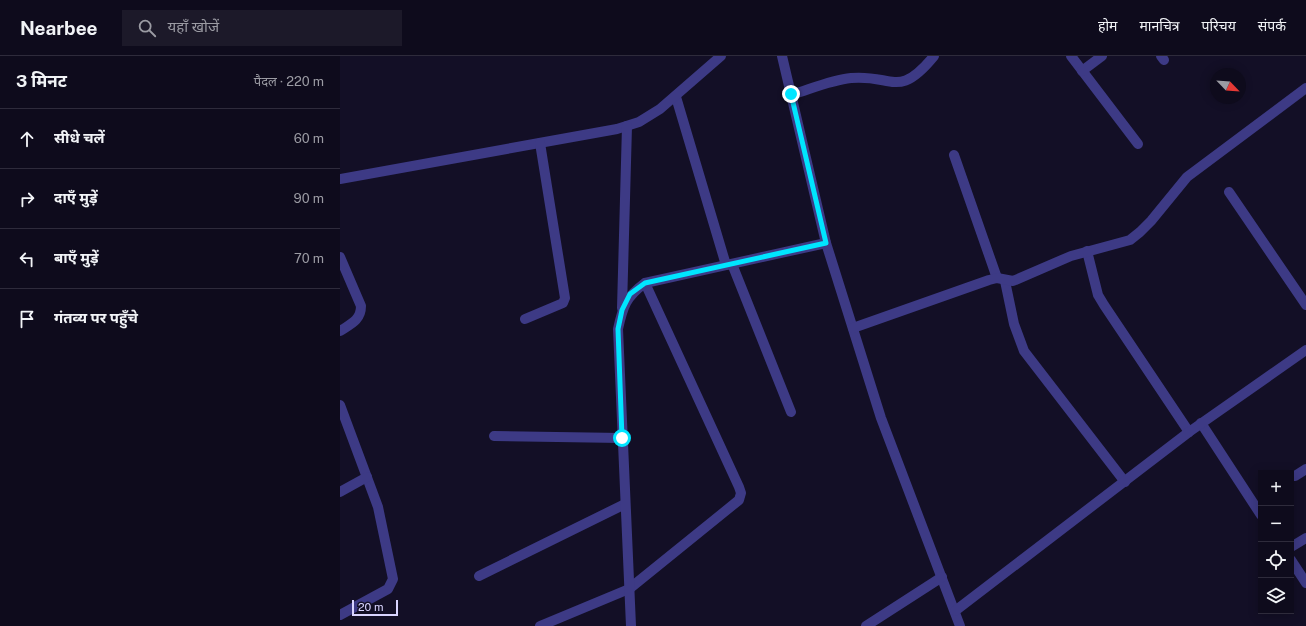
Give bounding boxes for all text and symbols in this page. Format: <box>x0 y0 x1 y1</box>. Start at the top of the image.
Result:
search box <box>122 10 402 46</box>
text: Nearbee <box>20 17 98 39</box>
icon: search <box>136 17 158 39</box>
text: यहाँ खोजें <box>168 18 219 35</box>
text: होम <box>1098 18 1117 34</box>
text: मानचित्र <box>1139 18 1180 34</box>
text: परिचय <box>1202 18 1236 34</box>
text: संपर्क <box>1258 18 1286 34</box>
north arrow <box>1210 68 1246 104</box>
text: 3 मिनट <box>16 71 67 91</box>
text: पैदल · 220 m <box>254 74 324 89</box>
route end <box>782 85 800 103</box>
icon: ahead <box>16 128 38 150</box>
text: सीधे चलें <box>54 129 105 146</box>
text: 60 m <box>294 131 324 146</box>
icon: right <box>16 188 38 210</box>
text: दाएँ मुड़ें <box>54 189 98 206</box>
text: 90 m <box>294 191 324 206</box>
icon: left <box>16 248 38 270</box>
text: बाएँ मुड़ें <box>54 249 99 266</box>
text: 70 m <box>294 251 324 266</box>
icon: arrive <box>16 308 38 330</box>
text: गंतव्य पर पहुँचे <box>54 309 138 326</box>
route start <box>613 429 631 447</box>
map controls <box>1258 470 1294 614</box>
button: + <box>1258 470 1294 506</box>
button: − <box>1258 506 1294 542</box>
button: locate <box>1258 542 1294 578</box>
button: layers <box>1258 578 1294 614</box>
scale bar <box>352 598 398 617</box>
text: 20 m <box>358 601 383 613</box>

